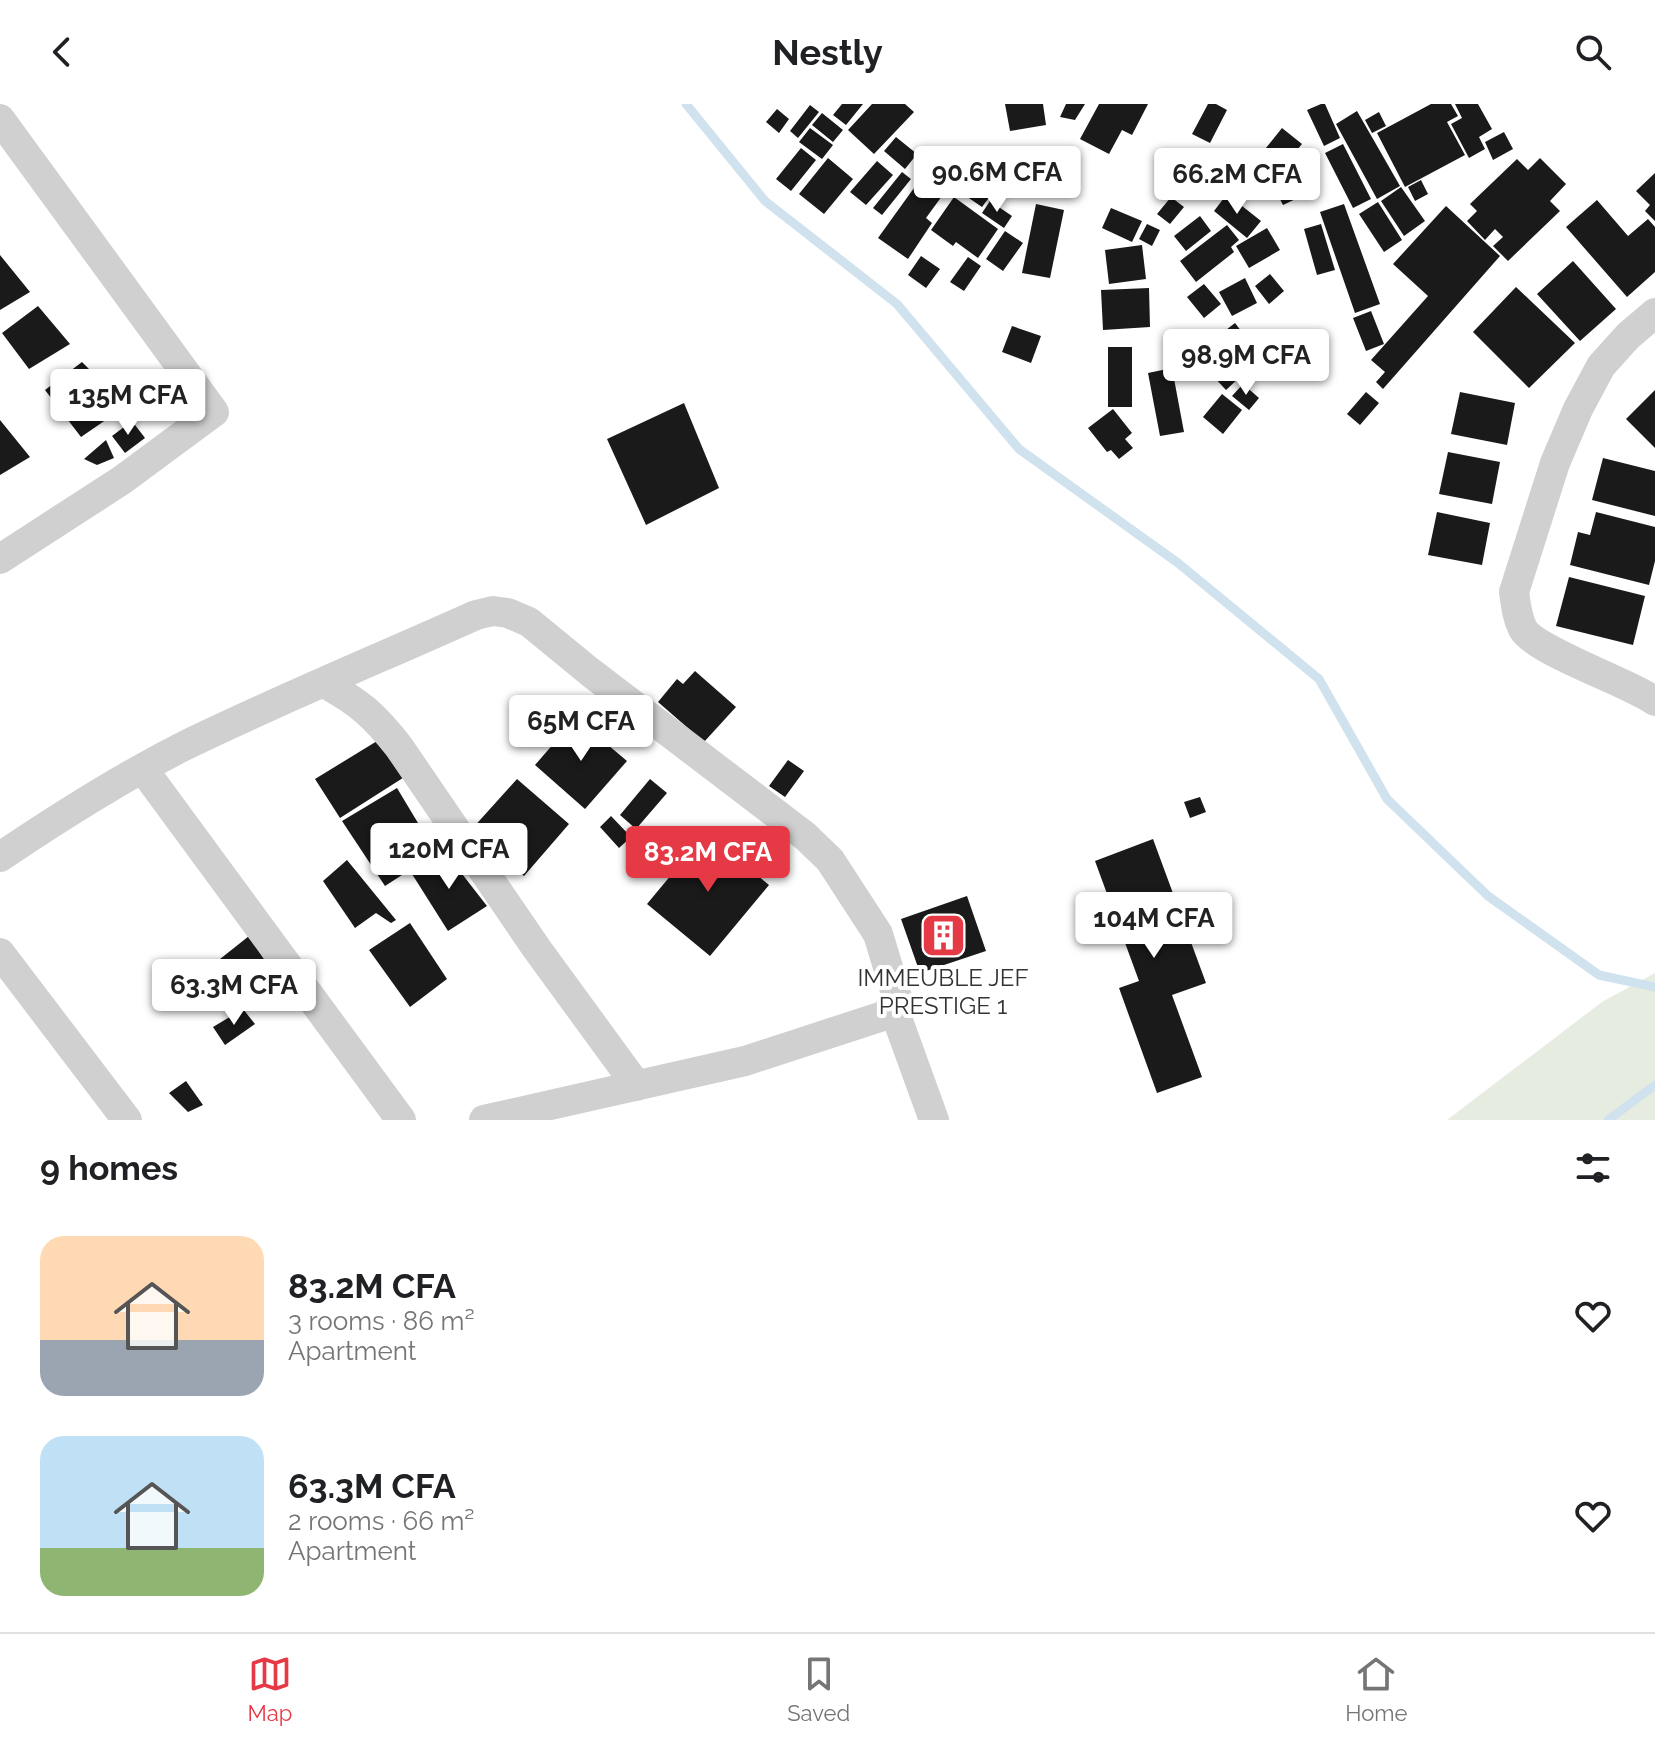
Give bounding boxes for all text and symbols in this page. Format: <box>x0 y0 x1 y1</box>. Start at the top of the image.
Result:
icon: back <box>40 30 84 74</box>
icon: search <box>1571 30 1615 74</box>
text: Nestly <box>772 31 883 73</box>
pin: 90.6M CFA <box>905 146 1089 214</box>
pin: 66.2M CFA <box>1145 148 1329 216</box>
text: 90.6M CFA <box>932 157 1062 187</box>
text: 66.2M CFA <box>1172 159 1302 189</box>
pin: 98.9M CFA <box>1154 329 1338 397</box>
text: 98.9M CFA <box>1181 340 1311 370</box>
pin: 135M CFA <box>45 369 211 437</box>
text: 135M CFA <box>68 380 188 410</box>
pin: 65M CFA <box>507 695 655 763</box>
text: 65M CFA <box>527 706 635 736</box>
pin: 120M CFA <box>366 823 532 891</box>
pin: 83.2M CFA <box>616 826 800 894</box>
text: 120M CFA <box>388 834 510 864</box>
text: 83.2M CFA <box>644 837 772 867</box>
pin: 104M CFA <box>1071 892 1237 960</box>
text: 104M CFA <box>1093 903 1215 933</box>
building icon: IMMEUBLE JEF PRESTIGE 1 <box>919 911 967 959</box>
pin: 63.3M CFA <box>142 959 326 1027</box>
place label: IMMEUBLE JEF PRESTIGE 1 <box>857 963 1029 1020</box>
text: 63.3M CFA <box>170 970 298 1000</box>
icon: filters <box>1571 1146 1615 1190</box>
text: 9 homes <box>40 1148 178 1188</box>
text: 83.2M CFA <box>288 1266 456 1306</box>
icon: home <box>104 1268 200 1364</box>
icon: heart <box>1571 1294 1615 1338</box>
text: 3 rooms · 86 m² <box>288 1306 475 1336</box>
text: Apartment <box>288 1336 417 1366</box>
text: 63.3M CFA <box>288 1466 456 1506</box>
icon: home <box>104 1468 200 1564</box>
icon: heart <box>1571 1494 1615 1538</box>
text: 2 rooms · 66 m² <box>288 1506 474 1536</box>
text: Apartment <box>288 1536 417 1566</box>
tab: Map <box>248 1652 292 1726</box>
tab: Saved <box>787 1652 850 1726</box>
tab: Home <box>1345 1652 1407 1726</box>

